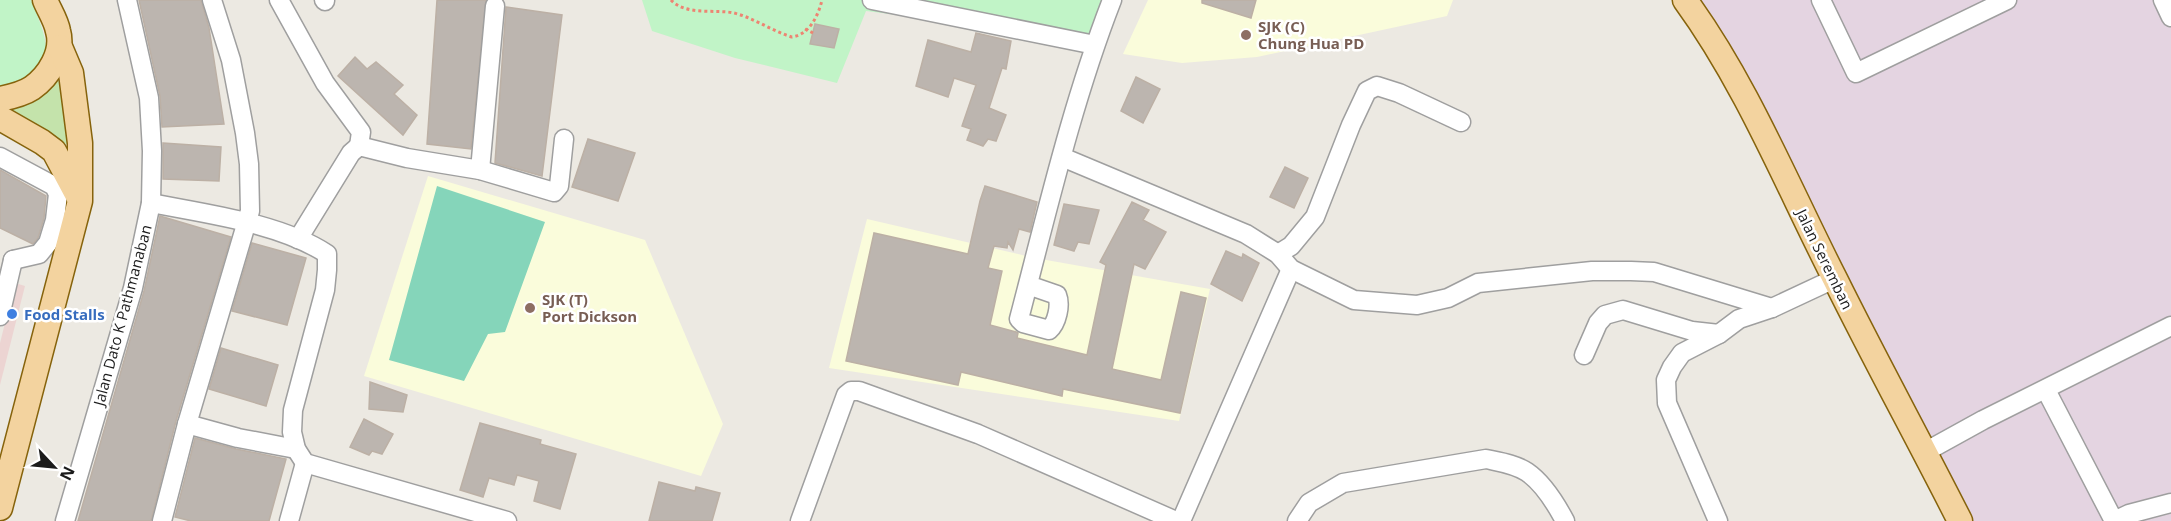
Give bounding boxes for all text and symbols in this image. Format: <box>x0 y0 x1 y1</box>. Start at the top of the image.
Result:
place label: SJK (C) Chung Hua PD <box>1258 16 1364 53</box>
marker: SJK (C) Chung Hua PD <box>1239 28 1253 42</box>
street label: Jalan Seremban <box>1791 204 1858 313</box>
street label: Jalan Dato K Pathmanaban <box>88 222 156 410</box>
place label: SJK (T) Port Dickson <box>542 289 637 326</box>
marker: SJK (T) Port Dickson <box>523 301 537 315</box>
place label: Food Stalls <box>24 304 105 324</box>
marker: Food Stalls <box>5 307 19 321</box>
north arrow <box>24 437 84 497</box>
text: N <box>55 463 80 484</box>

